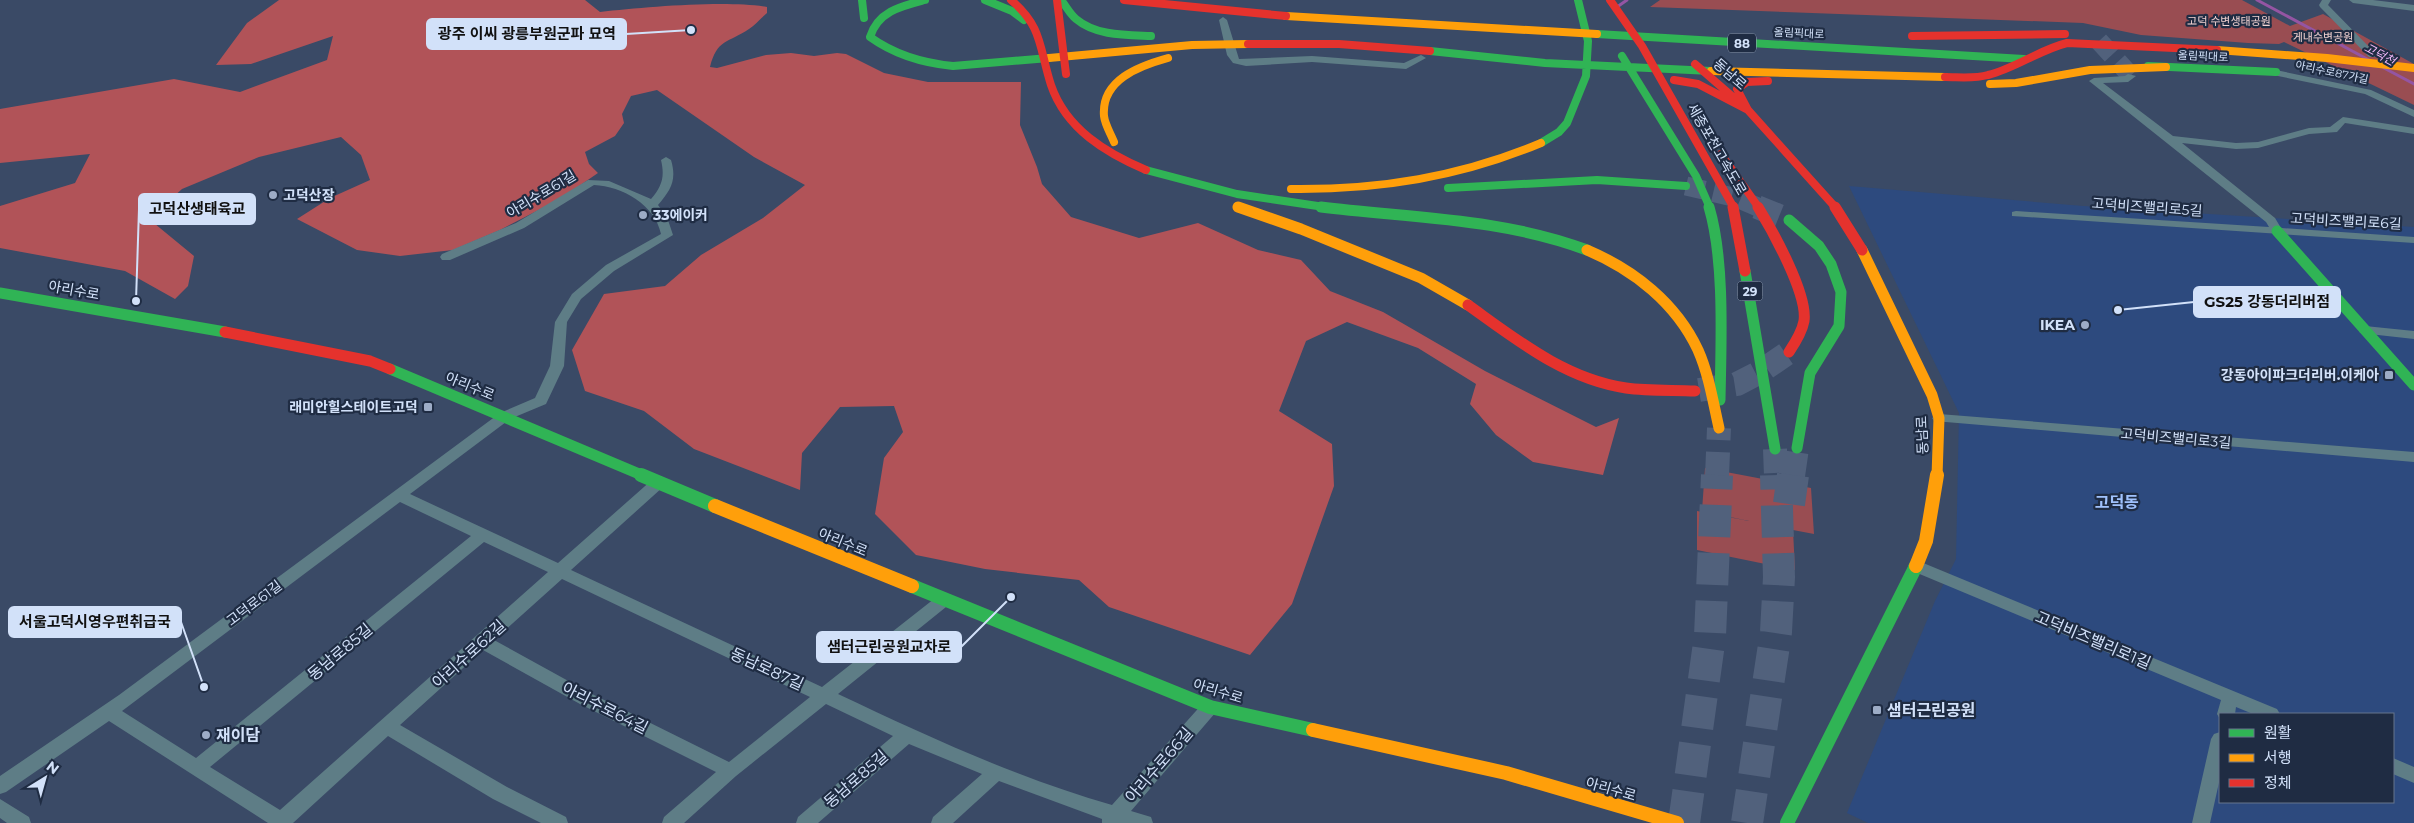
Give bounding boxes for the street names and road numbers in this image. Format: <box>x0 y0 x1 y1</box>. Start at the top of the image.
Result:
street label: 올림픽대로 <box>1773 25 1825 41</box>
road number: 88 <box>1728 34 1756 52</box>
street label: 올림픽대로 <box>2177 48 2229 64</box>
street label: 동남로 <box>1710 55 1751 94</box>
street label: 아리수로87가길 <box>2294 57 2370 87</box>
street label: 세종포천고속도로 <box>1683 100 1751 198</box>
street label: 아리수로61길 <box>503 166 579 222</box>
street label: 고덕비즈밸리로5길 <box>2091 194 2203 220</box>
street label: 고덕비즈밸리로6길 <box>2290 209 2402 233</box>
street label: 아리수로 <box>47 277 101 303</box>
road number: 29 <box>1738 282 1762 300</box>
street label: 아리수로 <box>443 368 497 404</box>
street label: 동남로 <box>1912 415 1932 455</box>
street label: 고덕비즈밸리로3길 <box>2120 424 2232 452</box>
street label: 아리수로 <box>816 524 870 560</box>
street label: 고덕로61길 <box>223 576 285 630</box>
street label: 고덕비즈밸리로1길 <box>2032 607 2154 673</box>
street label: 아리수로62길 <box>428 616 510 692</box>
street label: 동남로85길 <box>304 620 376 684</box>
street label: 동남로87길 <box>727 644 807 694</box>
street label: 아리수로 <box>1191 675 1245 707</box>
street label: 아리수로64길 <box>559 678 651 738</box>
street label: 아리수로66길 <box>1121 724 1197 806</box>
street label: 동남로85길 <box>820 746 892 812</box>
street label: 아리수로 <box>1584 773 1638 805</box>

